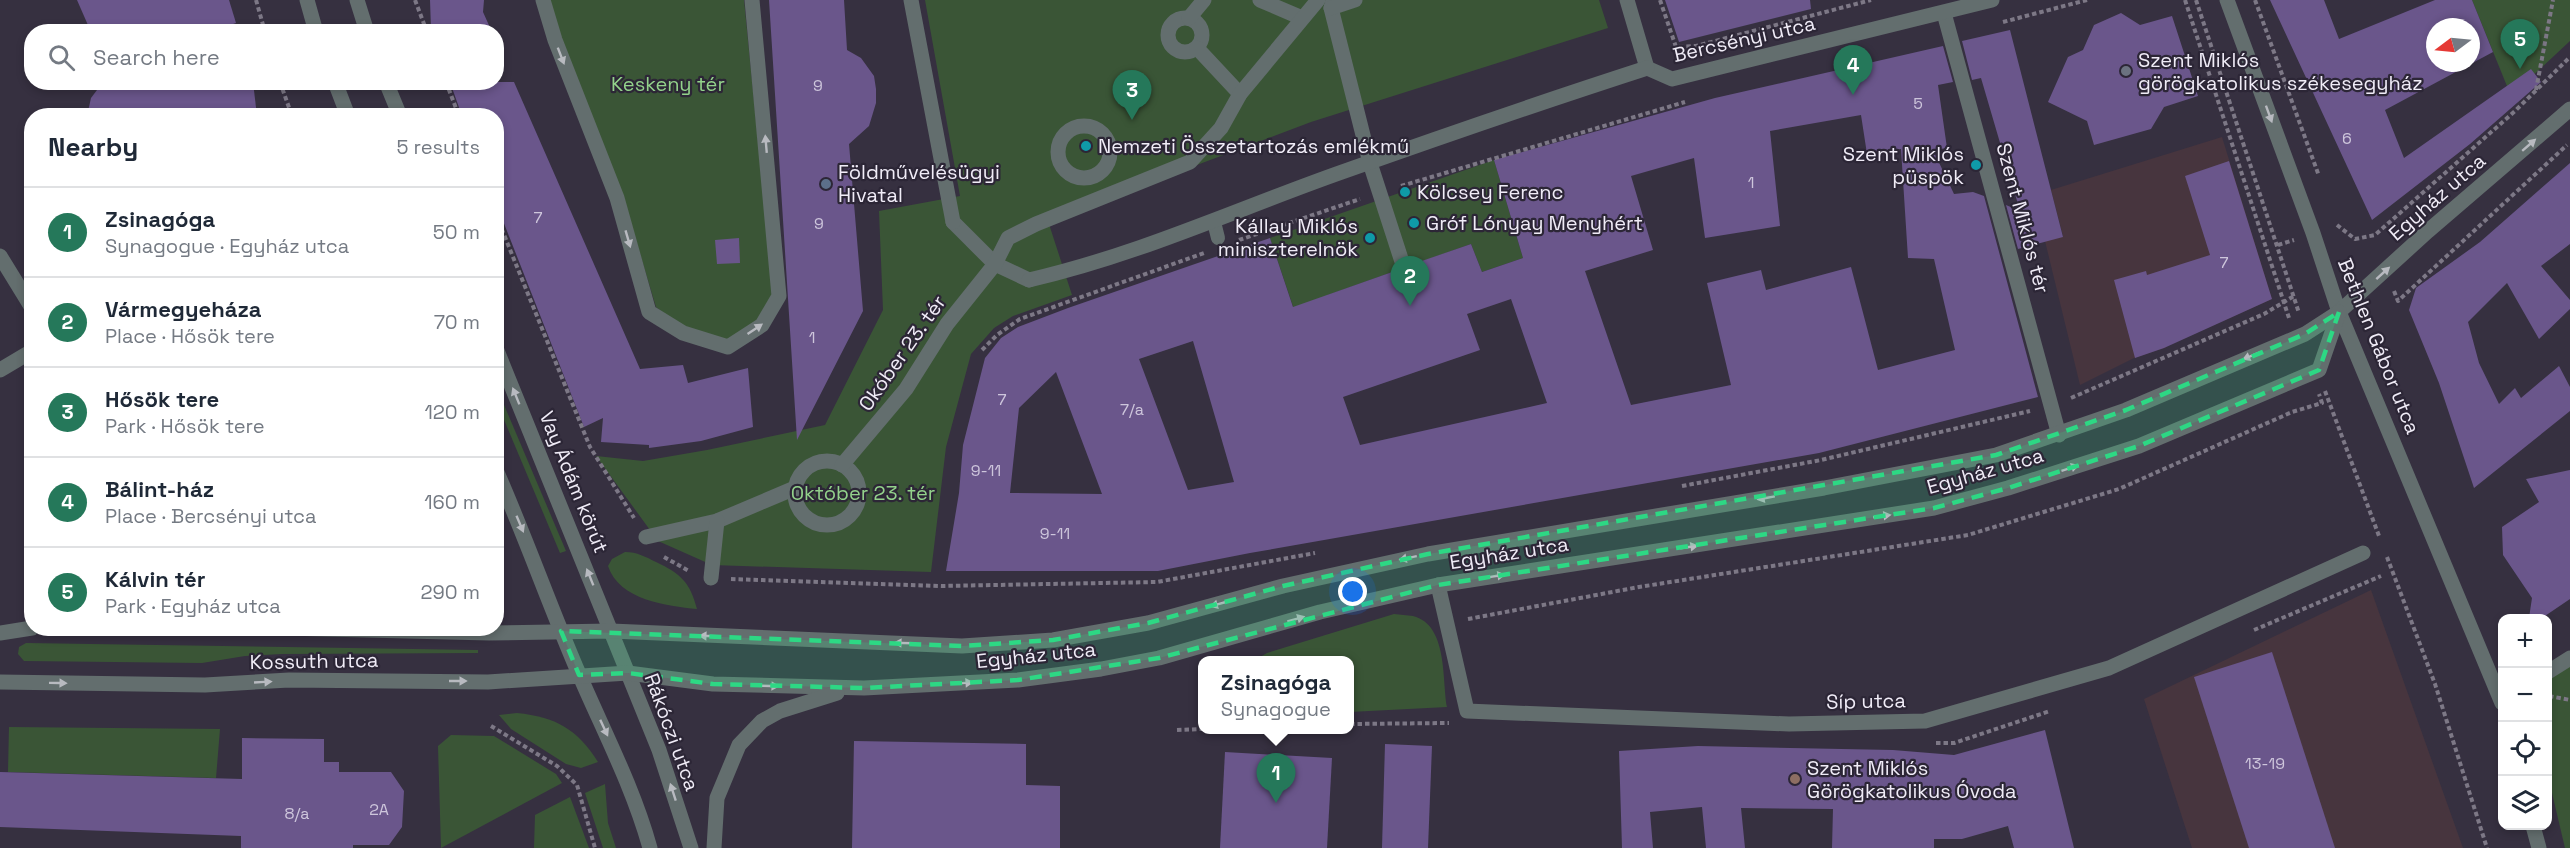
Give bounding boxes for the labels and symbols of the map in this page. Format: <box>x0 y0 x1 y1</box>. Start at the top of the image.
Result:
street label: Bercsényi utca <box>1670 10 1818 68</box>
north arrow <box>2426 18 2480 72</box>
pin: 5 <box>2500 20 2540 69</box>
pin: 4 <box>1834 46 1872 95</box>
one-way arrow <box>557 47 566 65</box>
place label: Szent Miklós görögkatolikus székesegyház <box>2138 47 2423 96</box>
marker: Szent Miklós görögkatolikus székesegyház <box>2119 64 2133 78</box>
pin: 3 <box>1112 70 1152 120</box>
park label: Keskeny tér <box>611 71 725 97</box>
house number: 9 <box>813 75 823 96</box>
house number: 5 <box>1913 93 1923 114</box>
one-way arrow <box>2265 105 2274 123</box>
house number: 6 <box>2342 128 2352 149</box>
place label: Nemzeti Összetartozás emlékmű <box>1098 133 1409 159</box>
one-way arrow <box>761 134 771 153</box>
one-way arrow <box>2521 138 2537 151</box>
marker: Nemzeti Összetartozás emlékmű <box>1079 139 1093 153</box>
street label: Szent Miklós tér <box>1990 140 2056 296</box>
place label: Szent Miklós püspök <box>1843 141 1964 190</box>
street label: Egyház utca <box>2383 148 2491 246</box>
marker: Szent Miklós püspök <box>1969 158 1983 172</box>
place label: Földművelésügyi Hivatal <box>838 159 1000 208</box>
house number: 1 <box>1748 172 1754 193</box>
marker: Földművelésügyi Hivatal <box>819 177 833 191</box>
place label: Kölcsey Ferenc <box>1417 179 1564 205</box>
marker: Kölcsey Ferenc <box>1398 185 1412 199</box>
house number: 7 <box>533 207 543 228</box>
place label: Gróf Lónyay Menyhért <box>1426 210 1643 236</box>
house number: 9 <box>814 213 824 234</box>
place label: Kállay Miklós miniszterelnök <box>1218 213 1358 262</box>
marker: Gróf Lónyay Menyhért <box>1407 216 1421 230</box>
one-way arrow <box>624 230 633 248</box>
marker: Kállay Miklós miniszterelnök <box>1363 231 1377 245</box>
house number: 7 <box>2219 252 2229 273</box>
street label: Bethlen Gábor utca <box>2332 254 2426 438</box>
pin: 2 <box>1390 256 1430 306</box>
one-way arrow <box>2375 267 2390 280</box>
street label: Okóber 23. tér <box>853 290 951 416</box>
one-way arrow <box>746 324 763 335</box>
house number: 1 <box>809 327 815 348</box>
one-way arrow <box>2242 352 2260 361</box>
one-way arrow <box>511 387 521 405</box>
house number: 7 <box>997 389 1007 410</box>
house number: 7/a <box>1120 399 1144 420</box>
street label: Vay Ádám körút <box>534 407 614 557</box>
street label: Egyház utca <box>1924 442 2046 500</box>
house number: 9-11 <box>971 460 1001 481</box>
one-way arrow <box>2061 463 2079 472</box>
park label: Október 23. tér <box>791 480 935 506</box>
one-way arrow <box>1757 493 1776 502</box>
one-way arrow <box>1872 511 1891 520</box>
one-way arrow <box>515 515 524 532</box>
house number: 9-11 <box>1040 523 1070 544</box>
street label: Egyház utca <box>1448 531 1570 575</box>
one-way arrow <box>1680 542 1699 551</box>
one-way arrow <box>1399 554 1418 564</box>
one-way arrow <box>585 568 594 586</box>
one-way arrow <box>1487 571 1506 580</box>
your location <box>1338 577 1367 606</box>
one-way arrow <box>1210 600 1228 609</box>
one-way arrow <box>1287 614 1305 623</box>
one-way arrow <box>699 632 718 641</box>
street label: Egyház utca <box>975 636 1097 674</box>
one-way arrow <box>894 639 913 648</box>
street label: Kossuth utca <box>249 647 379 675</box>
street label: Rákóczi utca <box>639 670 705 794</box>
one-way arrow <box>448 676 467 686</box>
one-way arrow <box>254 677 273 686</box>
one-way arrow <box>49 678 68 688</box>
one-way arrow <box>954 679 973 688</box>
one-way arrow <box>760 681 779 690</box>
street label: Síp utca <box>1826 687 1906 715</box>
one-way arrow <box>599 719 608 736</box>
house number: 13-19 <box>2245 753 2285 774</box>
pin: 1 <box>1256 754 1296 803</box>
place label: Szent Miklós Görögkatolikus Óvoda <box>1807 755 2017 804</box>
marker: Szent Miklós Görögkatolikus Óvoda <box>1788 772 1802 786</box>
one-way arrow <box>668 783 677 801</box>
house number: 2A <box>369 799 389 820</box>
house number: 8/a <box>285 803 309 824</box>

